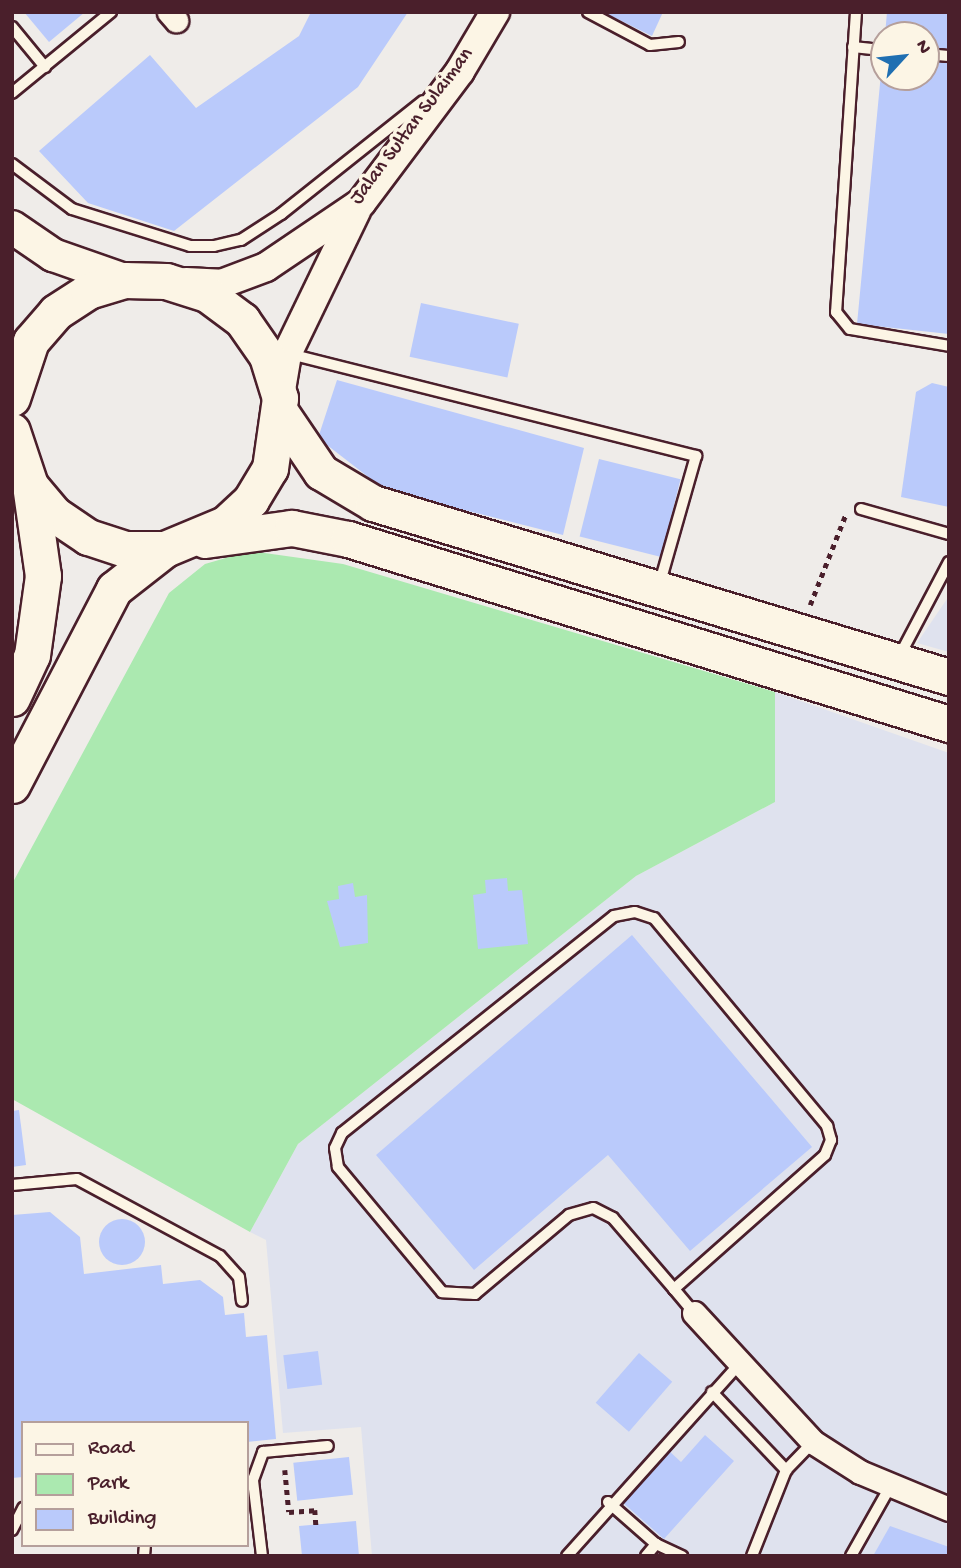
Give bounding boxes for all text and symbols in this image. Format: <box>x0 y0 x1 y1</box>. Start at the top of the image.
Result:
north arrow <box>870 21 940 91</box>
text: N <box>909 36 935 58</box>
street label: Jalan Sultan Sulaiman <box>346 43 480 211</box>
legend <box>21 1421 248 1547</box>
text: Road <box>88 1437 134 1462</box>
text: Park <box>88 1472 128 1497</box>
text: Building <box>88 1507 157 1532</box>

